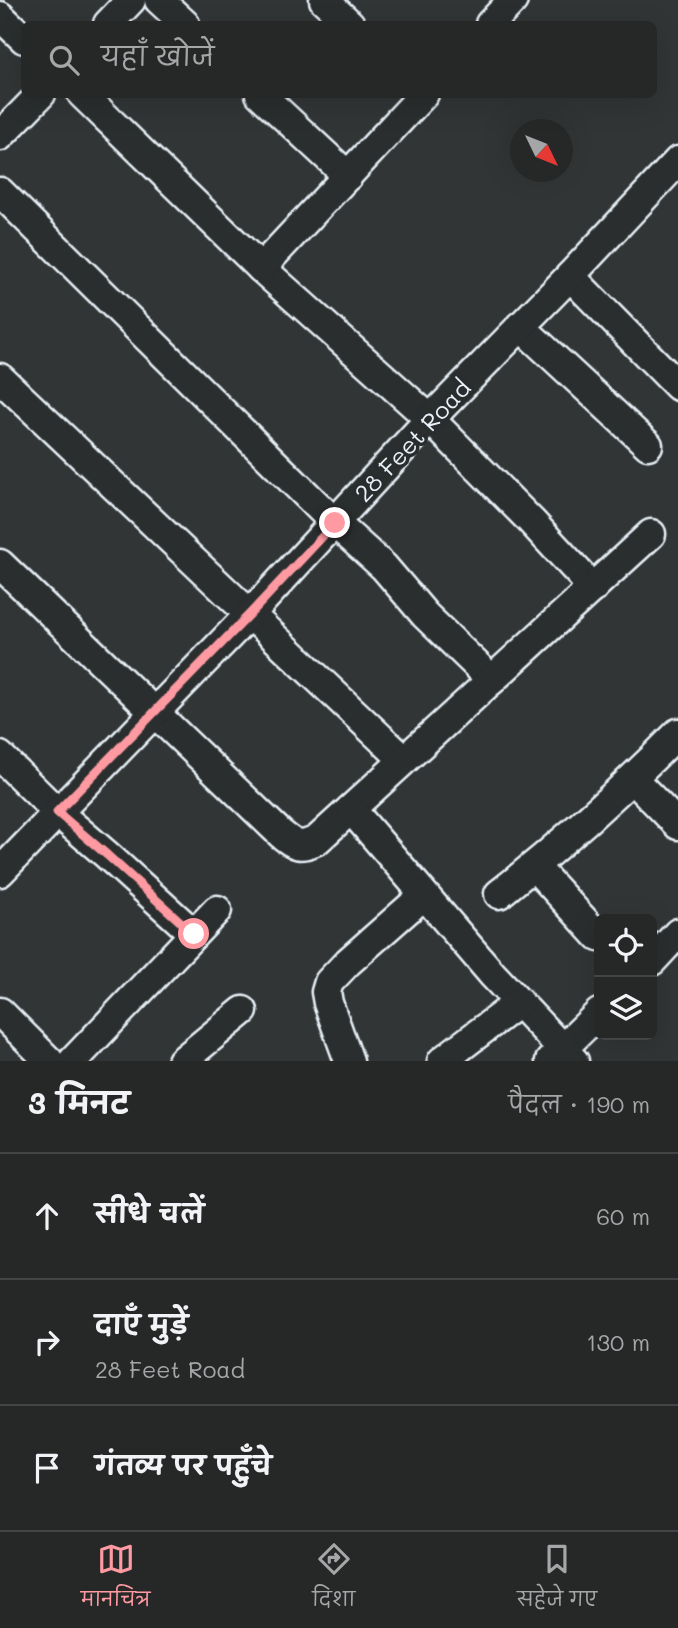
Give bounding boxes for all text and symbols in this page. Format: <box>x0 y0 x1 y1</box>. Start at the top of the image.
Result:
search box <box>21 21 657 98</box>
text: यहाँ खोजें <box>101 39 214 73</box>
icon: search <box>45 41 83 79</box>
north arrow <box>510 119 573 182</box>
street label: 28 Feet Road <box>347 372 477 508</box>
route end <box>319 507 350 538</box>
map controls <box>594 914 657 1040</box>
button: locate <box>594 914 657 977</box>
route start <box>178 918 209 949</box>
button: layers <box>594 977 657 1040</box>
text: 3 मिनट <box>28 1082 130 1122</box>
text: पैदल · 190 m <box>508 1089 650 1119</box>
text: सीधे चलें <box>95 1196 204 1230</box>
icon: ahead <box>28 1197 66 1235</box>
text: 60 m <box>596 1201 650 1231</box>
text: दाएँ मुड़ें <box>95 1307 188 1341</box>
icon: right <box>28 1323 66 1361</box>
text: 130 m <box>586 1327 650 1357</box>
text: 28 Feet Road <box>95 1354 245 1384</box>
text: गंतव्य पर पहुँचे <box>95 1448 272 1482</box>
icon: arrive <box>28 1449 66 1487</box>
tab: मानचित्र <box>81 1540 151 1620</box>
tab: दिशा <box>312 1540 355 1620</box>
tab: सहेजे गए <box>517 1540 597 1620</box>

